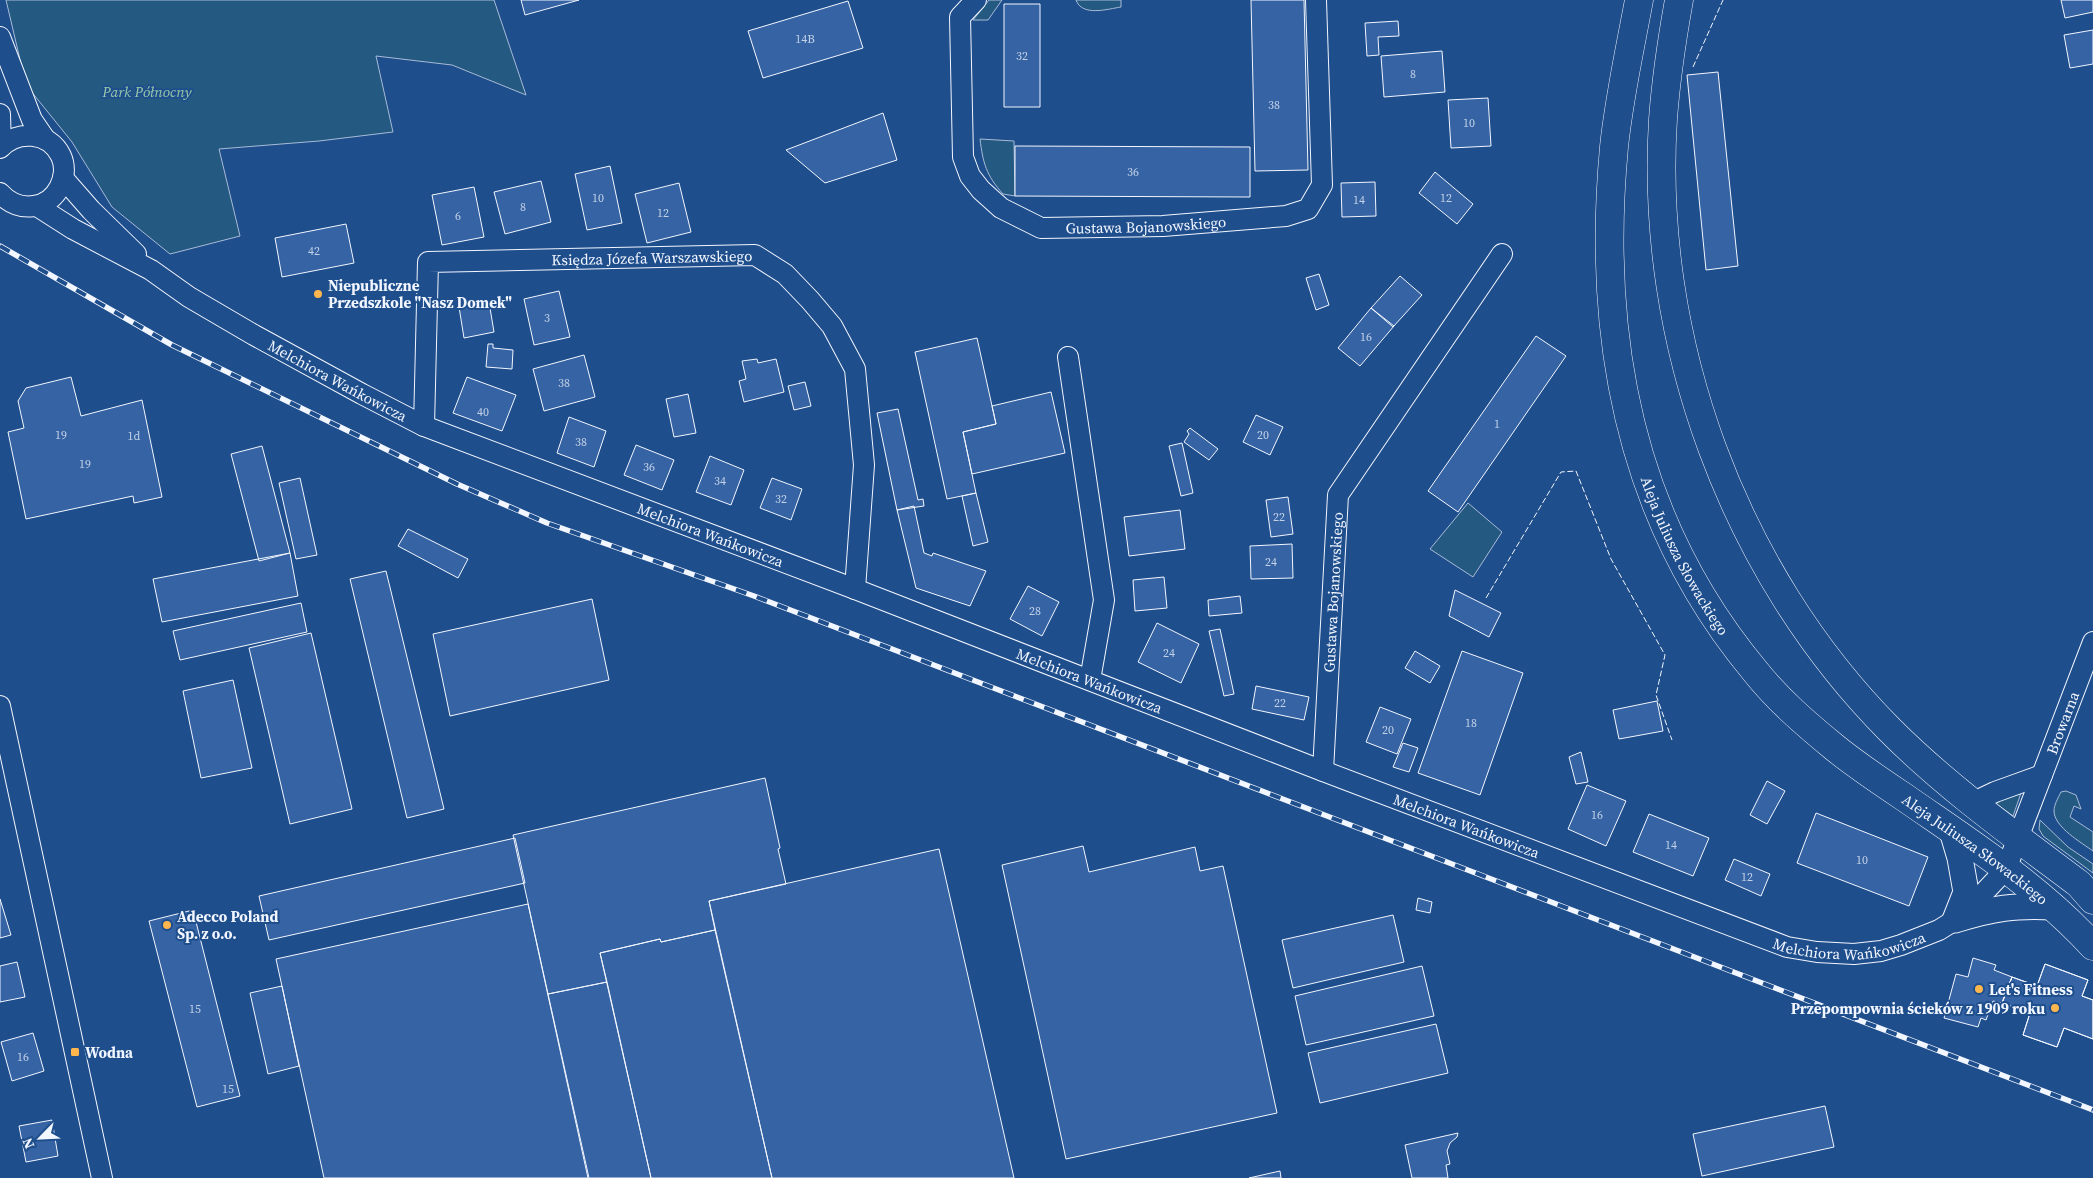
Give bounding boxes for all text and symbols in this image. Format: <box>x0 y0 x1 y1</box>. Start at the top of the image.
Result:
house number: 14B <box>795 31 815 47</box>
house number: 32 <box>1016 48 1028 64</box>
house number: 8 <box>1410 66 1416 82</box>
park label: Park Północny <box>101 81 193 102</box>
house number: 38 <box>1268 97 1280 113</box>
house number: 10 <box>1463 115 1475 131</box>
house number: 36 <box>1127 164 1139 180</box>
house number: 10 <box>592 190 604 206</box>
house number: 12 <box>1440 190 1452 206</box>
house number: 14 <box>1353 192 1365 208</box>
house number: 8 <box>520 199 526 215</box>
house number: 12 <box>657 205 669 221</box>
house number: 6 <box>455 208 461 224</box>
street label: Gustawa Bojanowskiego <box>1065 210 1227 238</box>
house number: 42 <box>308 243 320 259</box>
street label: Księdza Józefa Warszawskiego <box>551 245 753 270</box>
place label: Niepubliczne Przedszkole "Nasz Domek" <box>328 275 512 313</box>
marker: Niepubliczne Przedszkole "Nasz Domek" <box>312 288 324 300</box>
house number: 3 <box>544 310 550 326</box>
house number: 16 <box>1360 329 1372 345</box>
street label: Melchiora Wańkowicza <box>265 334 411 426</box>
house number: 38 <box>558 375 570 391</box>
house number: 40 <box>477 404 489 420</box>
house number: 1 <box>1494 416 1500 432</box>
house number: 19 <box>55 427 67 443</box>
house number: 20 <box>1257 427 1269 443</box>
house number: 1d <box>128 428 141 444</box>
house number: 38 <box>575 434 587 450</box>
house number: 19 <box>79 456 91 472</box>
house number: 36 <box>643 459 655 475</box>
house number: 34 <box>714 473 726 489</box>
street label: Aleja Juliusza Słowackiego <box>1636 473 1734 639</box>
house number: 32 <box>775 491 787 507</box>
street label: Melchiora Wańkowicza <box>634 497 787 572</box>
house number: 22 <box>1273 509 1285 525</box>
street label: Gustawa Bojanowskiego <box>1318 511 1348 673</box>
house number: 24 <box>1265 554 1277 570</box>
house number: 28 <box>1029 603 1041 619</box>
street label: Melchiora Wańkowicza <box>1013 642 1166 718</box>
house number: 24 <box>1163 645 1175 661</box>
street label: Browarna <box>2041 688 2084 757</box>
house number: 22 <box>1274 695 1286 711</box>
house number: 18 <box>1465 715 1477 731</box>
house number: 20 <box>1382 722 1394 738</box>
street label: Melchiora Wańkowicza <box>1390 788 1543 863</box>
street label: Aleja Juliusza Słowackiego <box>1898 789 2053 909</box>
house number: 16 <box>1591 807 1603 823</box>
house number: 14 <box>1665 837 1677 853</box>
house number: 10 <box>1856 852 1868 868</box>
house number: 12 <box>1741 869 1753 885</box>
place label: Adecco Poland Sp. z o.o. <box>177 906 279 944</box>
marker: Adecco Poland Sp. z o.o. <box>161 919 173 931</box>
street label: Melchiora Wańkowicza <box>1770 926 1929 965</box>
place label: Let's Fitness <box>1989 979 2073 1000</box>
marker: Let's Fitness <box>1973 983 1985 995</box>
place label: Przepompownia ścieków z 1909 roku <box>1791 998 2045 1019</box>
house number: 15 <box>189 1001 201 1017</box>
marker: Przepompownia ścieków z 1909 roku <box>2049 1002 2061 1014</box>
place label: Wodna <box>85 1042 134 1063</box>
marker: Wodna <box>69 1046 81 1058</box>
house number: 16 <box>17 1049 29 1065</box>
house number: 15 <box>222 1081 234 1097</box>
north arrow <box>15 1113 65 1163</box>
text: N <box>17 1135 39 1152</box>

